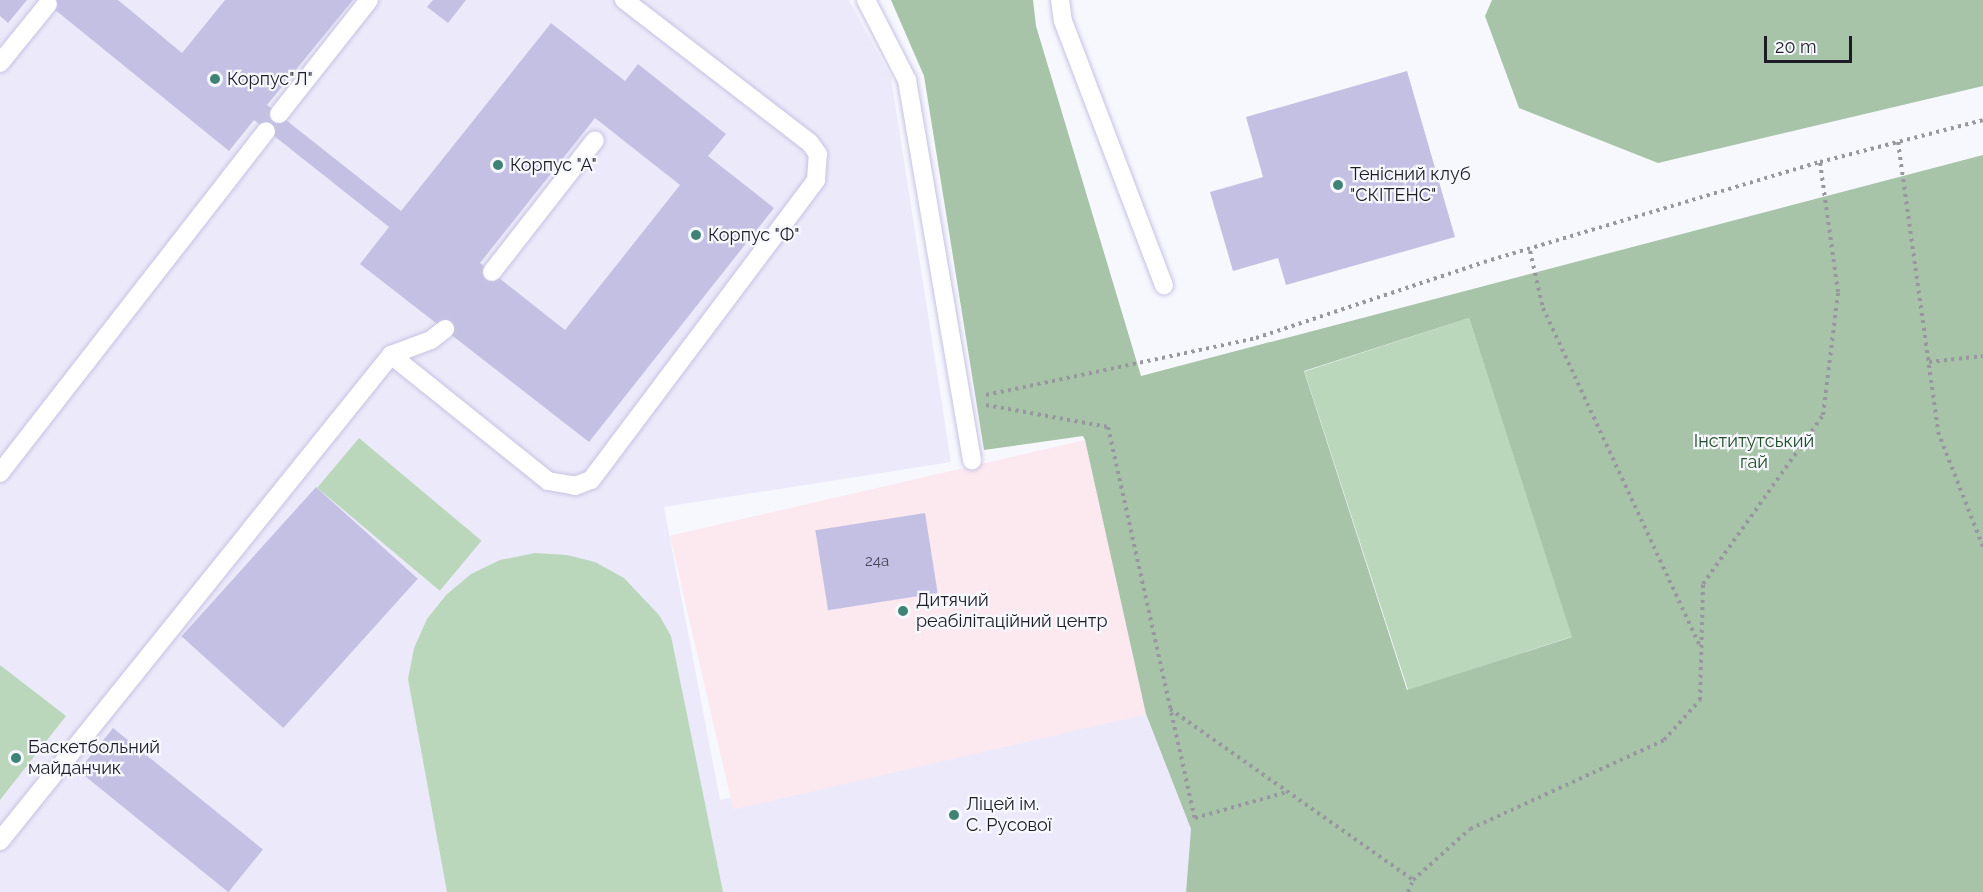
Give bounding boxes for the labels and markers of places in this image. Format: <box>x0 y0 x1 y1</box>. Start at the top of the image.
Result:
place label: Корпус"Л" <box>227 68 313 90</box>
marker: Корпус"Л" <box>208 72 222 86</box>
place label: Корпус "А" <box>510 154 597 176</box>
marker: Корпус "А" <box>491 158 505 172</box>
place label: Тенісний клуб "СКІТЕНС" <box>1350 164 1471 207</box>
marker: Тенісний клуб "СКІТЕНС" <box>1331 178 1345 192</box>
place label: Корпус "Ф" <box>708 224 800 246</box>
marker: Корпус "Ф" <box>689 228 703 242</box>
place label: Дитячий реабілітаційний центр <box>916 590 1108 632</box>
marker: Дитячий реабілітаційний центр <box>894 602 912 620</box>
place label: Баскетбольний майданчик <box>28 737 160 780</box>
marker: Баскетбольний майданчик <box>9 751 23 765</box>
place label: Ліцей ім. С. Русової <box>966 794 1052 836</box>
marker: Ліцей ім. С. Русової <box>947 808 961 822</box>

